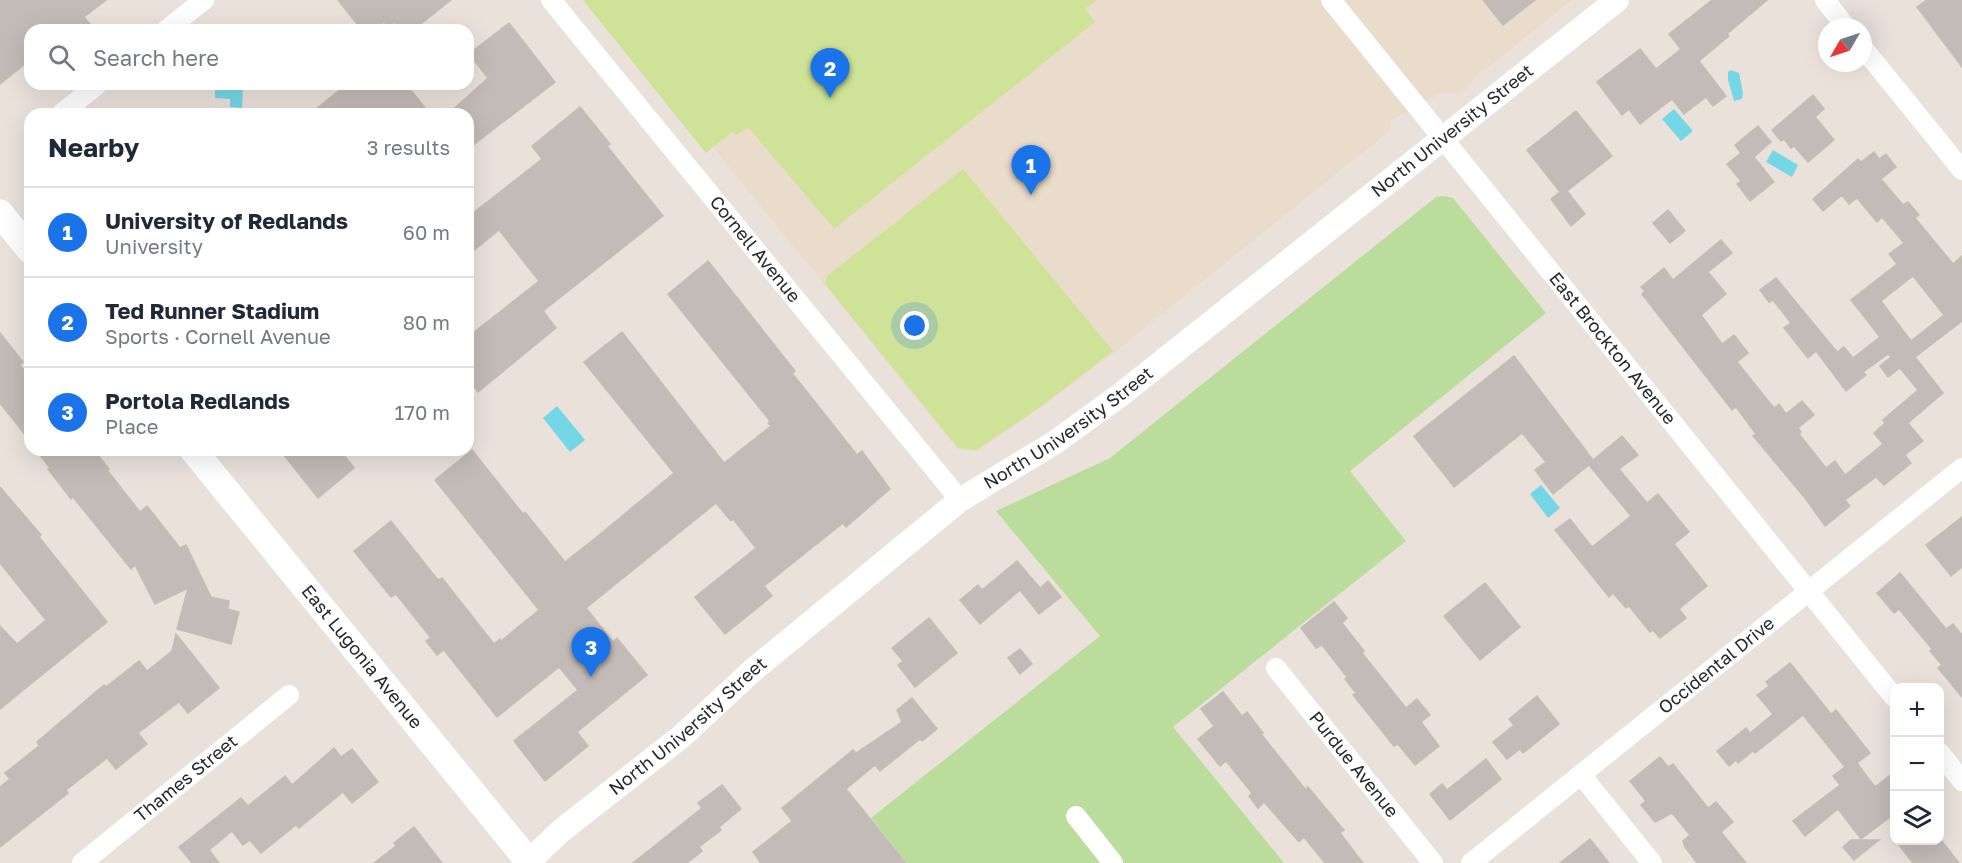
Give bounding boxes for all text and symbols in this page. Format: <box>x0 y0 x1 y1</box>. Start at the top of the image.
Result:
north arrow <box>1818 18 1872 72</box>
search box <box>24 24 474 90</box>
icon: search <box>45 41 78 74</box>
text: Search here <box>93 44 219 71</box>
pin: 2 <box>810 48 850 98</box>
street label: North University Street <box>1366 59 1537 201</box>
text: Nearby <box>48 132 139 163</box>
text: 3 results <box>367 135 450 159</box>
pin: 1 <box>1012 146 1050 195</box>
street label: Cornell Avenue <box>706 191 806 306</box>
text: University of Redlands <box>105 207 348 234</box>
text: 1 <box>62 220 73 244</box>
text: 60 m <box>403 220 450 244</box>
text: University <box>105 234 203 258</box>
street label: East Brockton Avenue <box>1545 267 1681 428</box>
text: Ted Runner Stadium <box>105 297 319 324</box>
text: 2 <box>61 310 74 334</box>
text: 80 m <box>403 310 450 334</box>
your location <box>900 311 929 340</box>
text: Sports · Cornell Avenue <box>105 324 331 348</box>
street label: North University Street <box>979 362 1157 493</box>
text: Portola Redlands <box>105 387 290 414</box>
text: 3 <box>61 400 74 424</box>
text: 170 m <box>395 400 450 424</box>
text: Place <box>105 414 158 438</box>
street label: East Lugonia Avenue <box>297 580 428 733</box>
street label: Occidental Drive <box>1653 612 1778 718</box>
pin: 3 <box>572 628 610 677</box>
street label: North University Street <box>604 652 771 799</box>
map controls <box>1890 683 1944 845</box>
button: + <box>1890 683 1944 737</box>
street label: Purdue Avenue <box>1305 706 1404 822</box>
street label: Thames Street <box>129 729 241 826</box>
button: − <box>1890 737 1944 791</box>
button: layers <box>1890 791 1944 845</box>

